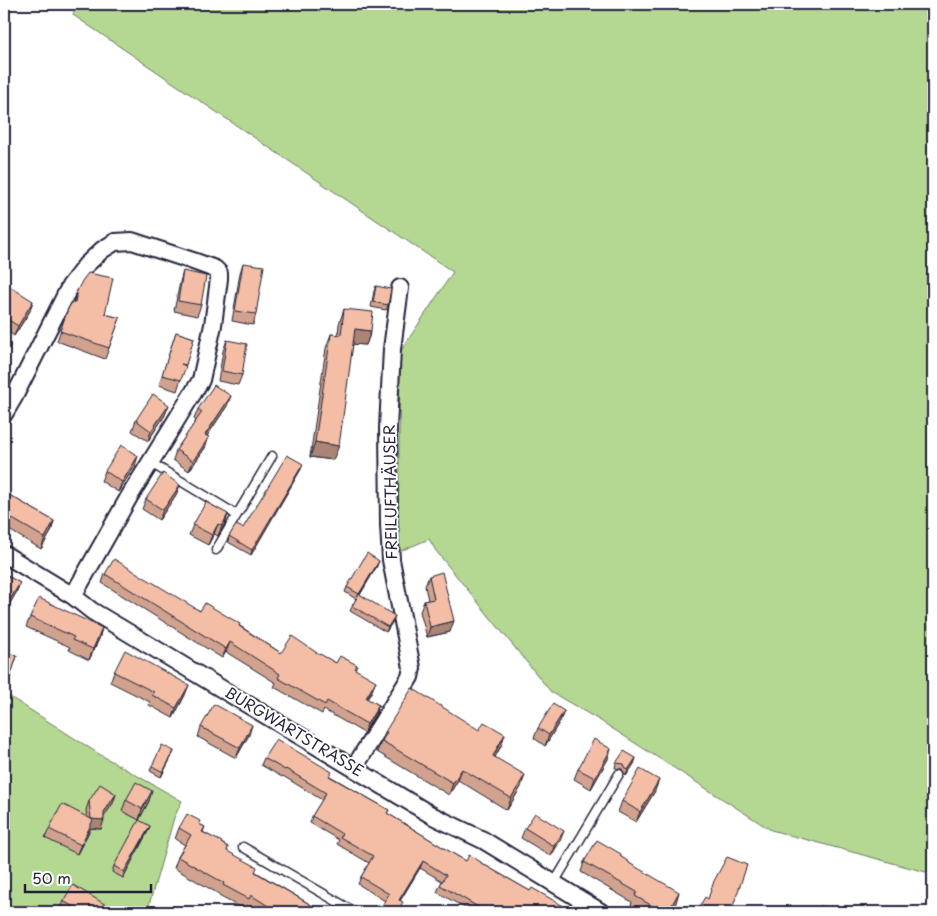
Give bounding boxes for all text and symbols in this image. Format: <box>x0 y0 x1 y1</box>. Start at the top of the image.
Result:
street label: FREILUFTHÄUSER <box>377 424 402 560</box>
street label: BURGWARTSTRASSE <box>221 680 369 781</box>
scale bar <box>25 861 151 893</box>
text: 50 m <box>32 866 71 889</box>

